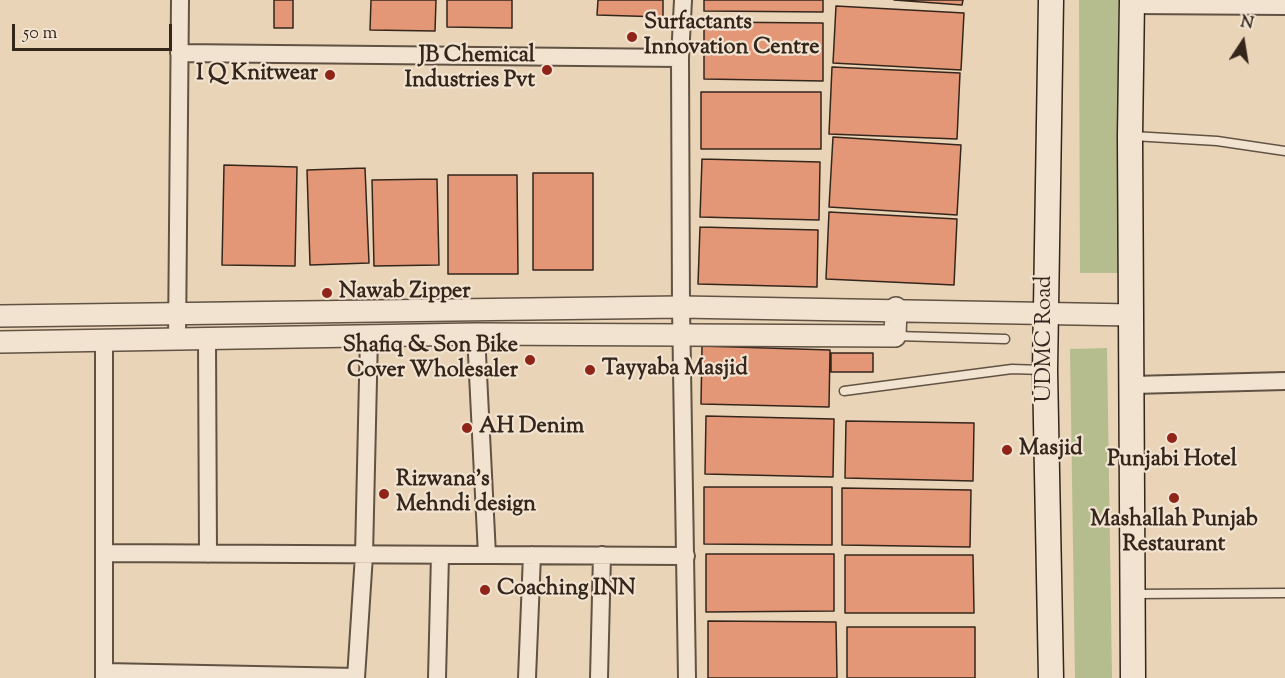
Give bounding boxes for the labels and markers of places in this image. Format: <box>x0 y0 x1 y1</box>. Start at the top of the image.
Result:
place label: Surfactants Innovation Centre <box>644 11 819 62</box>
marker: Surfactants Innovation Centre <box>625 30 639 44</box>
place label: JB Chemical Industries Pvt <box>405 44 535 96</box>
place label: I Q Knitwear <box>196 62 318 88</box>
marker: JB Chemical Industries Pvt <box>540 63 554 77</box>
marker: I Q Knitwear <box>323 68 337 82</box>
place label: Nawab Zipper <box>339 280 471 306</box>
marker: Nawab Zipper <box>320 286 334 300</box>
place label: Shafiq & Son Bike Cover Wholesaler <box>343 334 518 386</box>
marker: Shafiq & Son Bike Cover Wholesaler <box>523 353 537 367</box>
place label: Tayyaba Masjid <box>602 357 748 383</box>
marker: Tayyaba Masjid <box>583 363 597 377</box>
place label: AH Denim <box>479 415 584 441</box>
marker: AH Denim <box>460 421 474 435</box>
marker: Punjabi Hotel <box>1165 431 1179 445</box>
place label: Masjid <box>1019 437 1083 463</box>
marker: Masjid <box>1000 443 1014 457</box>
place label: Punjabi Hotel <box>1107 448 1237 474</box>
place label: Rizwana's Mehndi design <box>396 468 536 520</box>
marker: Rizwana's Mehndi design <box>377 487 391 501</box>
marker: Mashallah Punjab Restaurant <box>1167 491 1181 505</box>
place label: Mashallah Punjab Restaurant <box>1090 508 1258 560</box>
place label: Coaching INN <box>497 577 636 603</box>
marker: Coaching INN <box>478 583 492 597</box>

